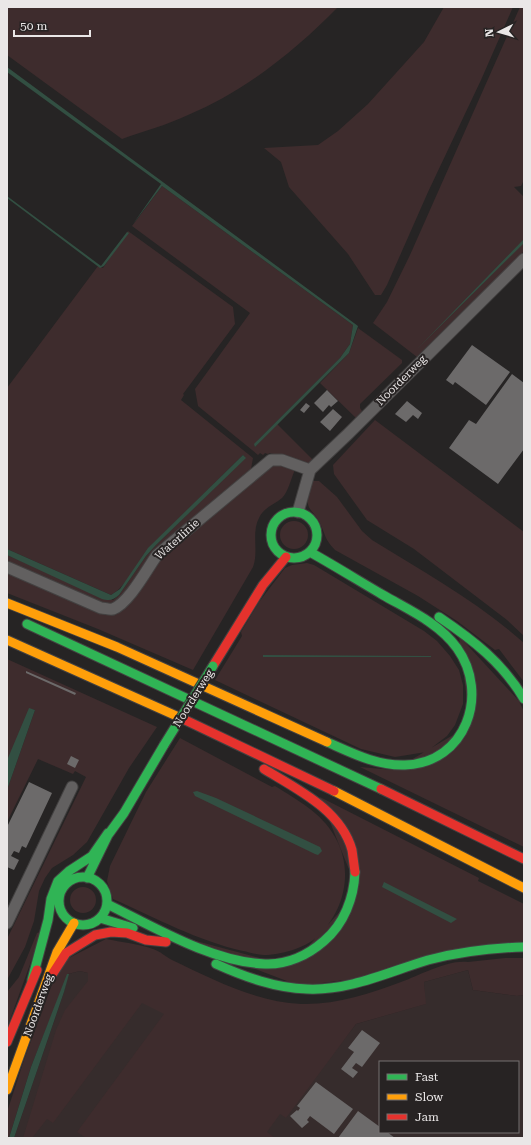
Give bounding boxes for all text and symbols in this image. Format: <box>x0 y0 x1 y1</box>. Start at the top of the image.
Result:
scale bar <box>14 12 90 38</box>
north arrow <box>479 12 519 52</box>
text: 50 m <box>20 19 47 33</box>
text: N <box>483 28 496 38</box>
street label: Noorderweg <box>374 352 430 408</box>
street label: Waterlinie <box>153 516 202 562</box>
street label: Noorderweg <box>171 666 217 730</box>
street label: Noorderweg <box>21 971 56 1038</box>
legend <box>379 1061 519 1133</box>
text: Fast <box>415 1070 439 1084</box>
text: Slow <box>415 1090 443 1104</box>
text: Jam <box>415 1110 439 1124</box>

